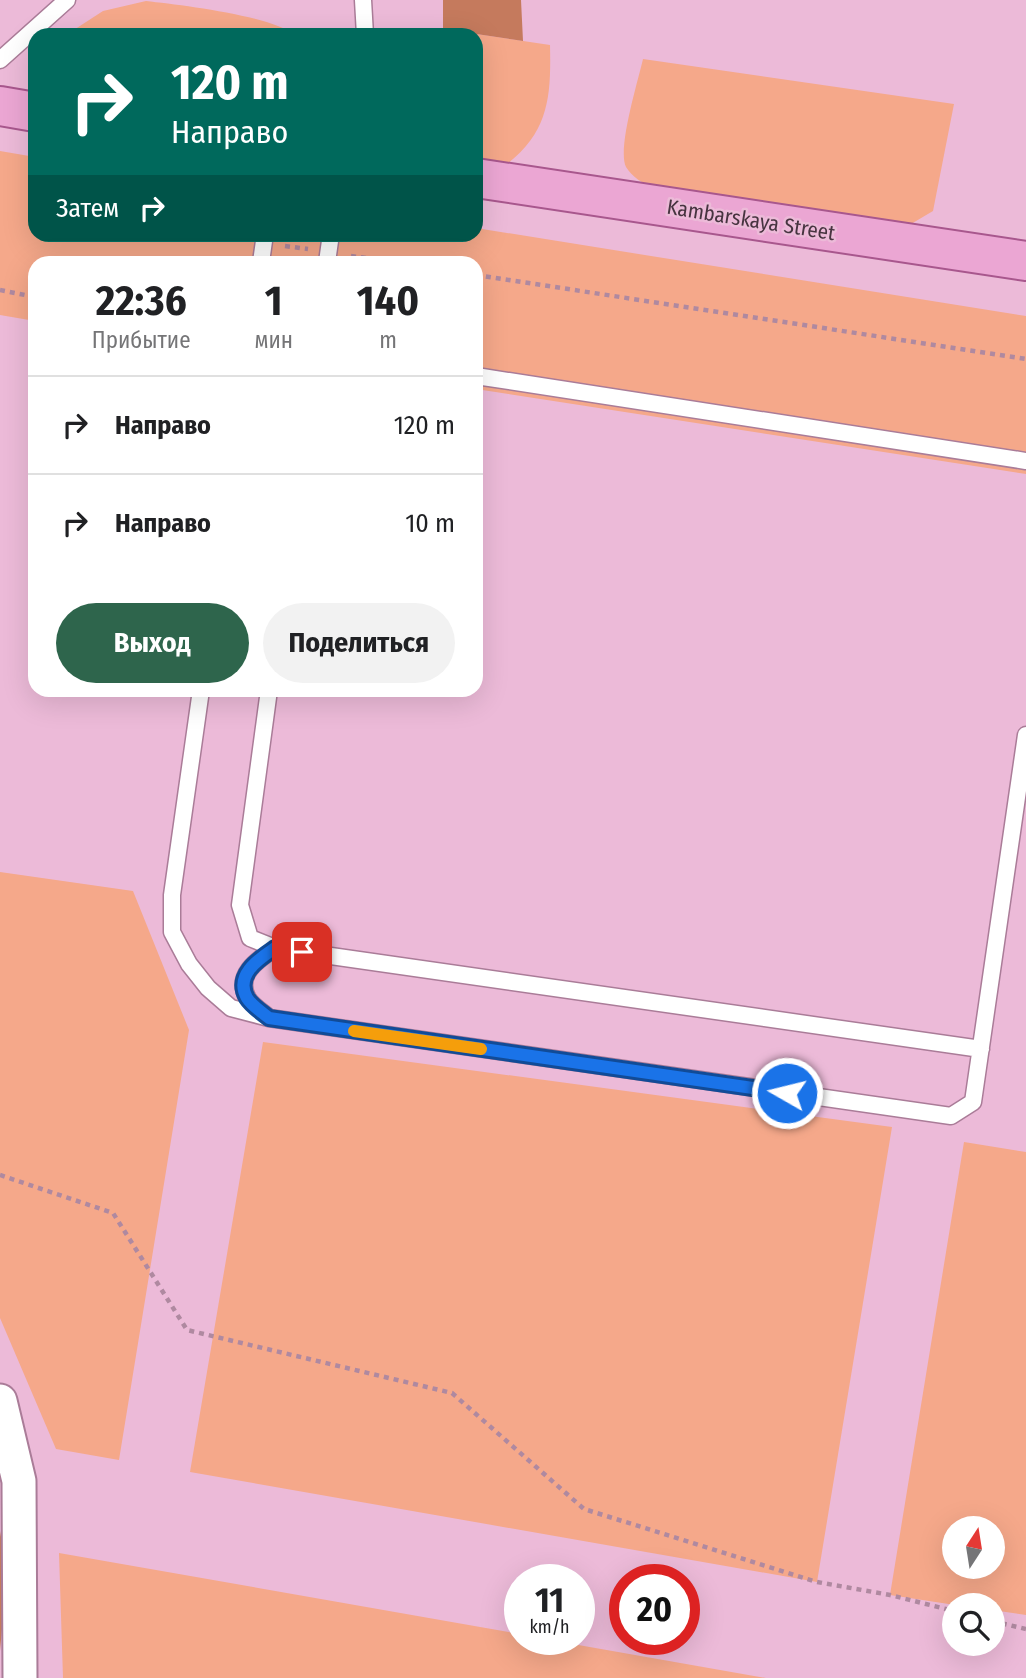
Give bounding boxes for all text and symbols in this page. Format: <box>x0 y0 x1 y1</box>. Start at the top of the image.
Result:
text: 120 m <box>171 53 289 112</box>
icon: right <box>56 56 147 147</box>
text: Направо <box>171 113 288 151</box>
icon: right <box>133 189 171 227</box>
text: Затем <box>56 193 119 224</box>
street label: Kambarskaya Street <box>665 194 837 246</box>
text: 22:36 <box>96 276 187 326</box>
text: 1 <box>265 276 283 326</box>
text: 140 <box>357 276 419 326</box>
text: Прибытие <box>92 326 191 354</box>
text: мин <box>254 326 293 354</box>
text: m <box>379 326 397 354</box>
icon: right <box>56 406 94 444</box>
text: Направо <box>115 410 211 441</box>
text: 120 m <box>394 410 455 441</box>
icon: right <box>56 504 94 542</box>
text: Направо <box>115 508 211 539</box>
text: 10 m <box>405 508 455 539</box>
button: Выход <box>56 603 249 683</box>
button: Поделиться <box>263 603 455 683</box>
pin <box>272 922 332 982</box>
icon: arrive <box>283 933 321 971</box>
position arrow <box>750 1056 824 1130</box>
north arrow <box>942 1516 1004 1578</box>
map controls <box>942 1516 1005 1656</box>
speed limit sign: 20 <box>609 1564 700 1655</box>
text: 11 <box>535 1579 564 1621</box>
button: search <box>942 1593 1005 1656</box>
text: km/h <box>529 1616 570 1638</box>

